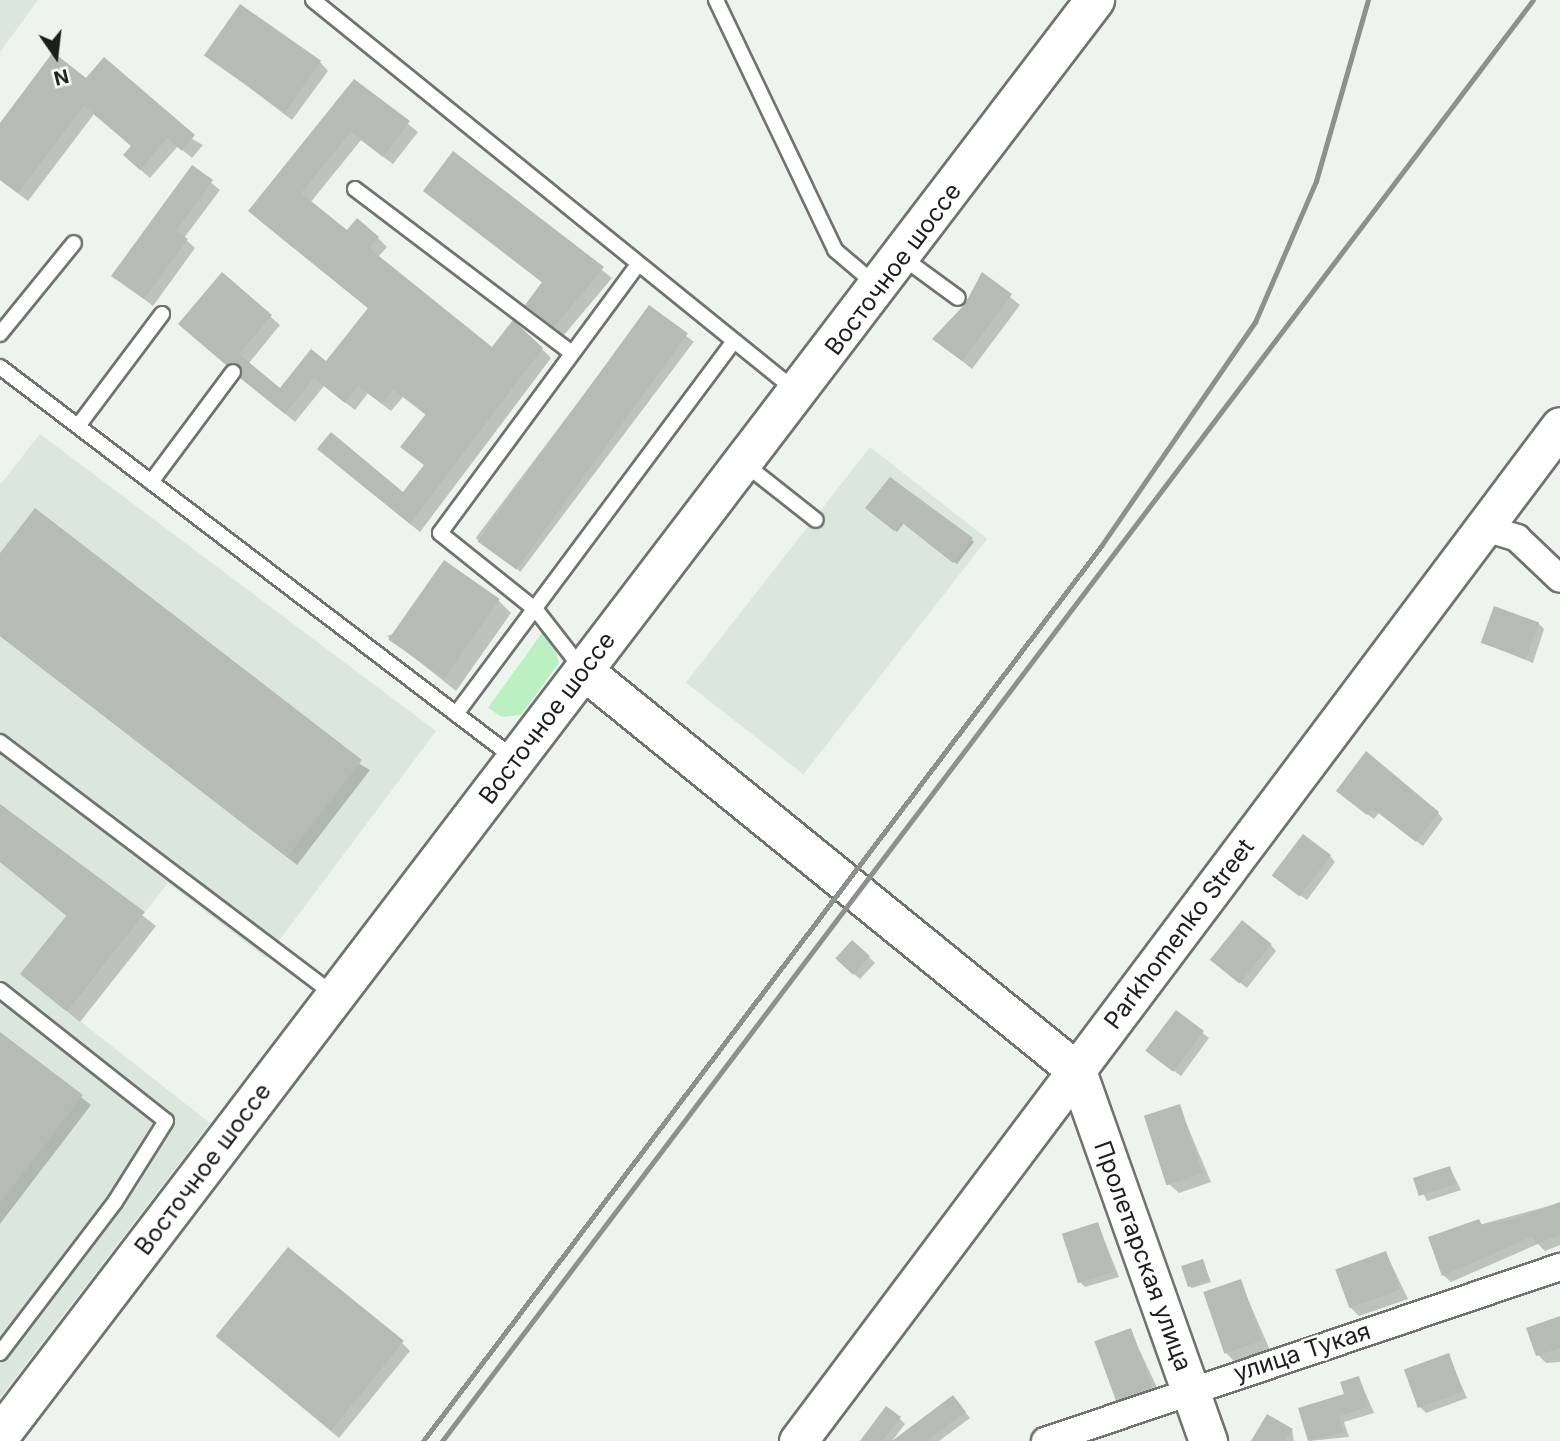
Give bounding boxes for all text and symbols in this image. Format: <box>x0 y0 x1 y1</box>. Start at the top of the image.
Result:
north arrow <box>21 21 91 91</box>
text: N <box>51 64 71 90</box>
street label: Восточное шоссе <box>819 177 967 361</box>
street label: Восточное шоссе <box>473 626 621 810</box>
street label: Parkhomenko Street <box>1098 833 1260 1035</box>
street label: Восточное шоссе <box>129 1077 277 1261</box>
street label: Пролетарская улица <box>1088 1137 1198 1375</box>
street label: улица Тукая <box>1230 1316 1374 1388</box>

